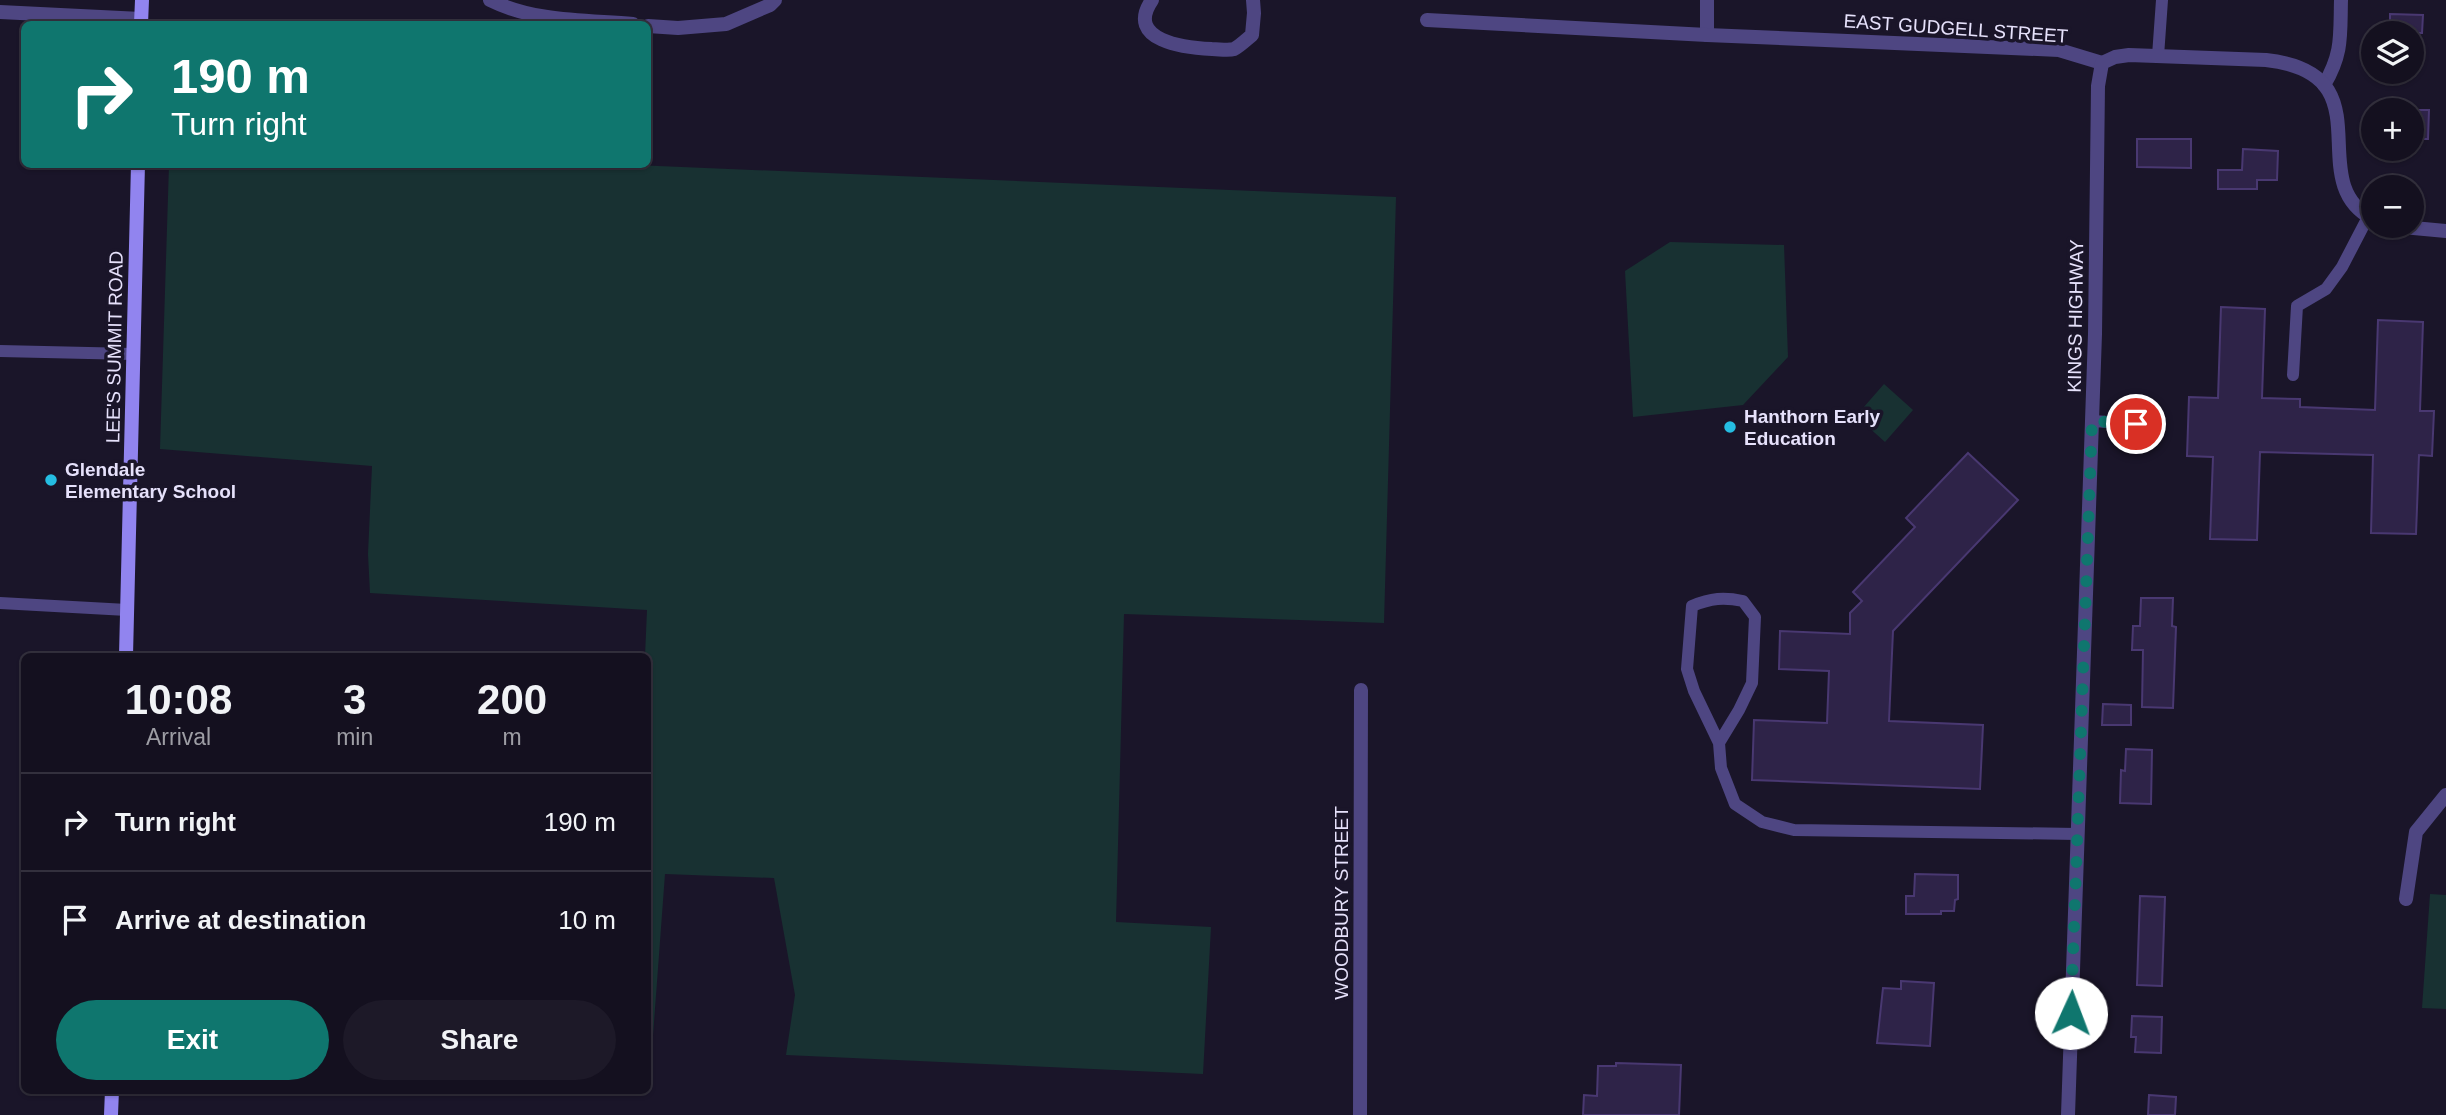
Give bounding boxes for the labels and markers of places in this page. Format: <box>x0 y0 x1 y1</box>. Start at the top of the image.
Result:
pin <box>2106 394 2166 454</box>
place label: Hanthorn Early Education <box>1744 406 1881 449</box>
marker: Hanthorn Early Education <box>1722 419 1738 435</box>
place label: Glendale Elementary School <box>65 459 236 502</box>
marker: Glendale Elementary School <box>43 472 59 488</box>

